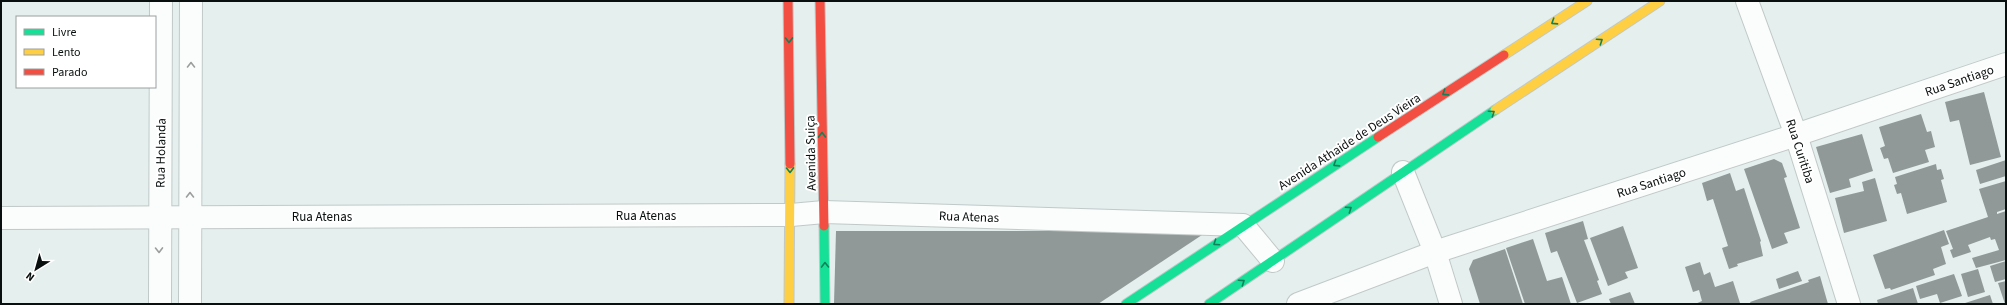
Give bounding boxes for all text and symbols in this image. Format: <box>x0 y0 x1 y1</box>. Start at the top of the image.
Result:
legend <box>16 16 156 88</box>
one-way arrow <box>1552 17 1559 24</box>
text: Livre <box>52 24 76 41</box>
one-way arrow <box>785 37 793 43</box>
one-way arrow <box>1596 38 1603 46</box>
text: Lento <box>52 44 81 61</box>
street label: Rua Santiago <box>1922 61 1996 101</box>
one-way arrow <box>187 62 195 68</box>
text: Parado <box>52 64 87 81</box>
one-way arrow <box>1443 88 1450 95</box>
street label: Avenida Athaide de Deus Vieira <box>1275 89 1424 195</box>
one-way arrow <box>1488 110 1495 118</box>
street label: Avenida Suiça <box>801 115 821 191</box>
street label: Rua Curitiba <box>1781 117 1819 186</box>
street label: Rua Holanda <box>151 118 171 188</box>
one-way arrow <box>818 132 826 138</box>
one-way arrow <box>1334 159 1341 166</box>
street label: Rua Santiago <box>1614 163 1688 203</box>
one-way arrow <box>786 167 794 173</box>
one-way arrow <box>186 192 194 198</box>
one-way arrow <box>1345 206 1352 214</box>
street label: Rua Atenas <box>616 207 677 225</box>
street label: Rua Atenas <box>939 207 1000 227</box>
street label: Rua Atenas <box>292 208 353 226</box>
one-way arrow <box>1213 238 1220 246</box>
one-way arrow <box>155 247 163 253</box>
north arrow <box>16 249 56 289</box>
one-way arrow <box>821 262 829 268</box>
text: N <box>23 268 38 285</box>
one-way arrow <box>1238 279 1245 287</box>

